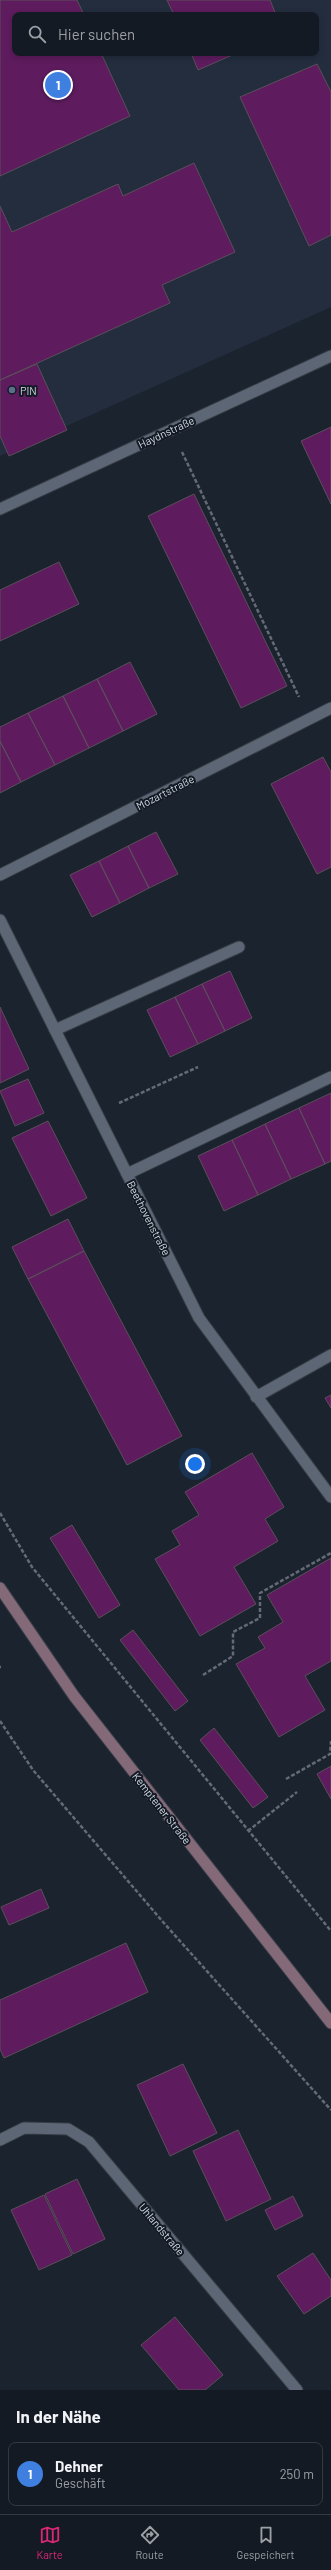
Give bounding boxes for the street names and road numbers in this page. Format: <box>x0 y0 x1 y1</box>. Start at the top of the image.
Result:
street label: Haydnstraße <box>136 413 196 451</box>
street label: Mozartstraße <box>134 772 196 812</box>
street label: Beethovenstraße <box>125 1179 173 1258</box>
street label: Kemptener Straße <box>130 1770 194 1846</box>
street label: Uhlandstraße <box>136 2200 188 2258</box>

